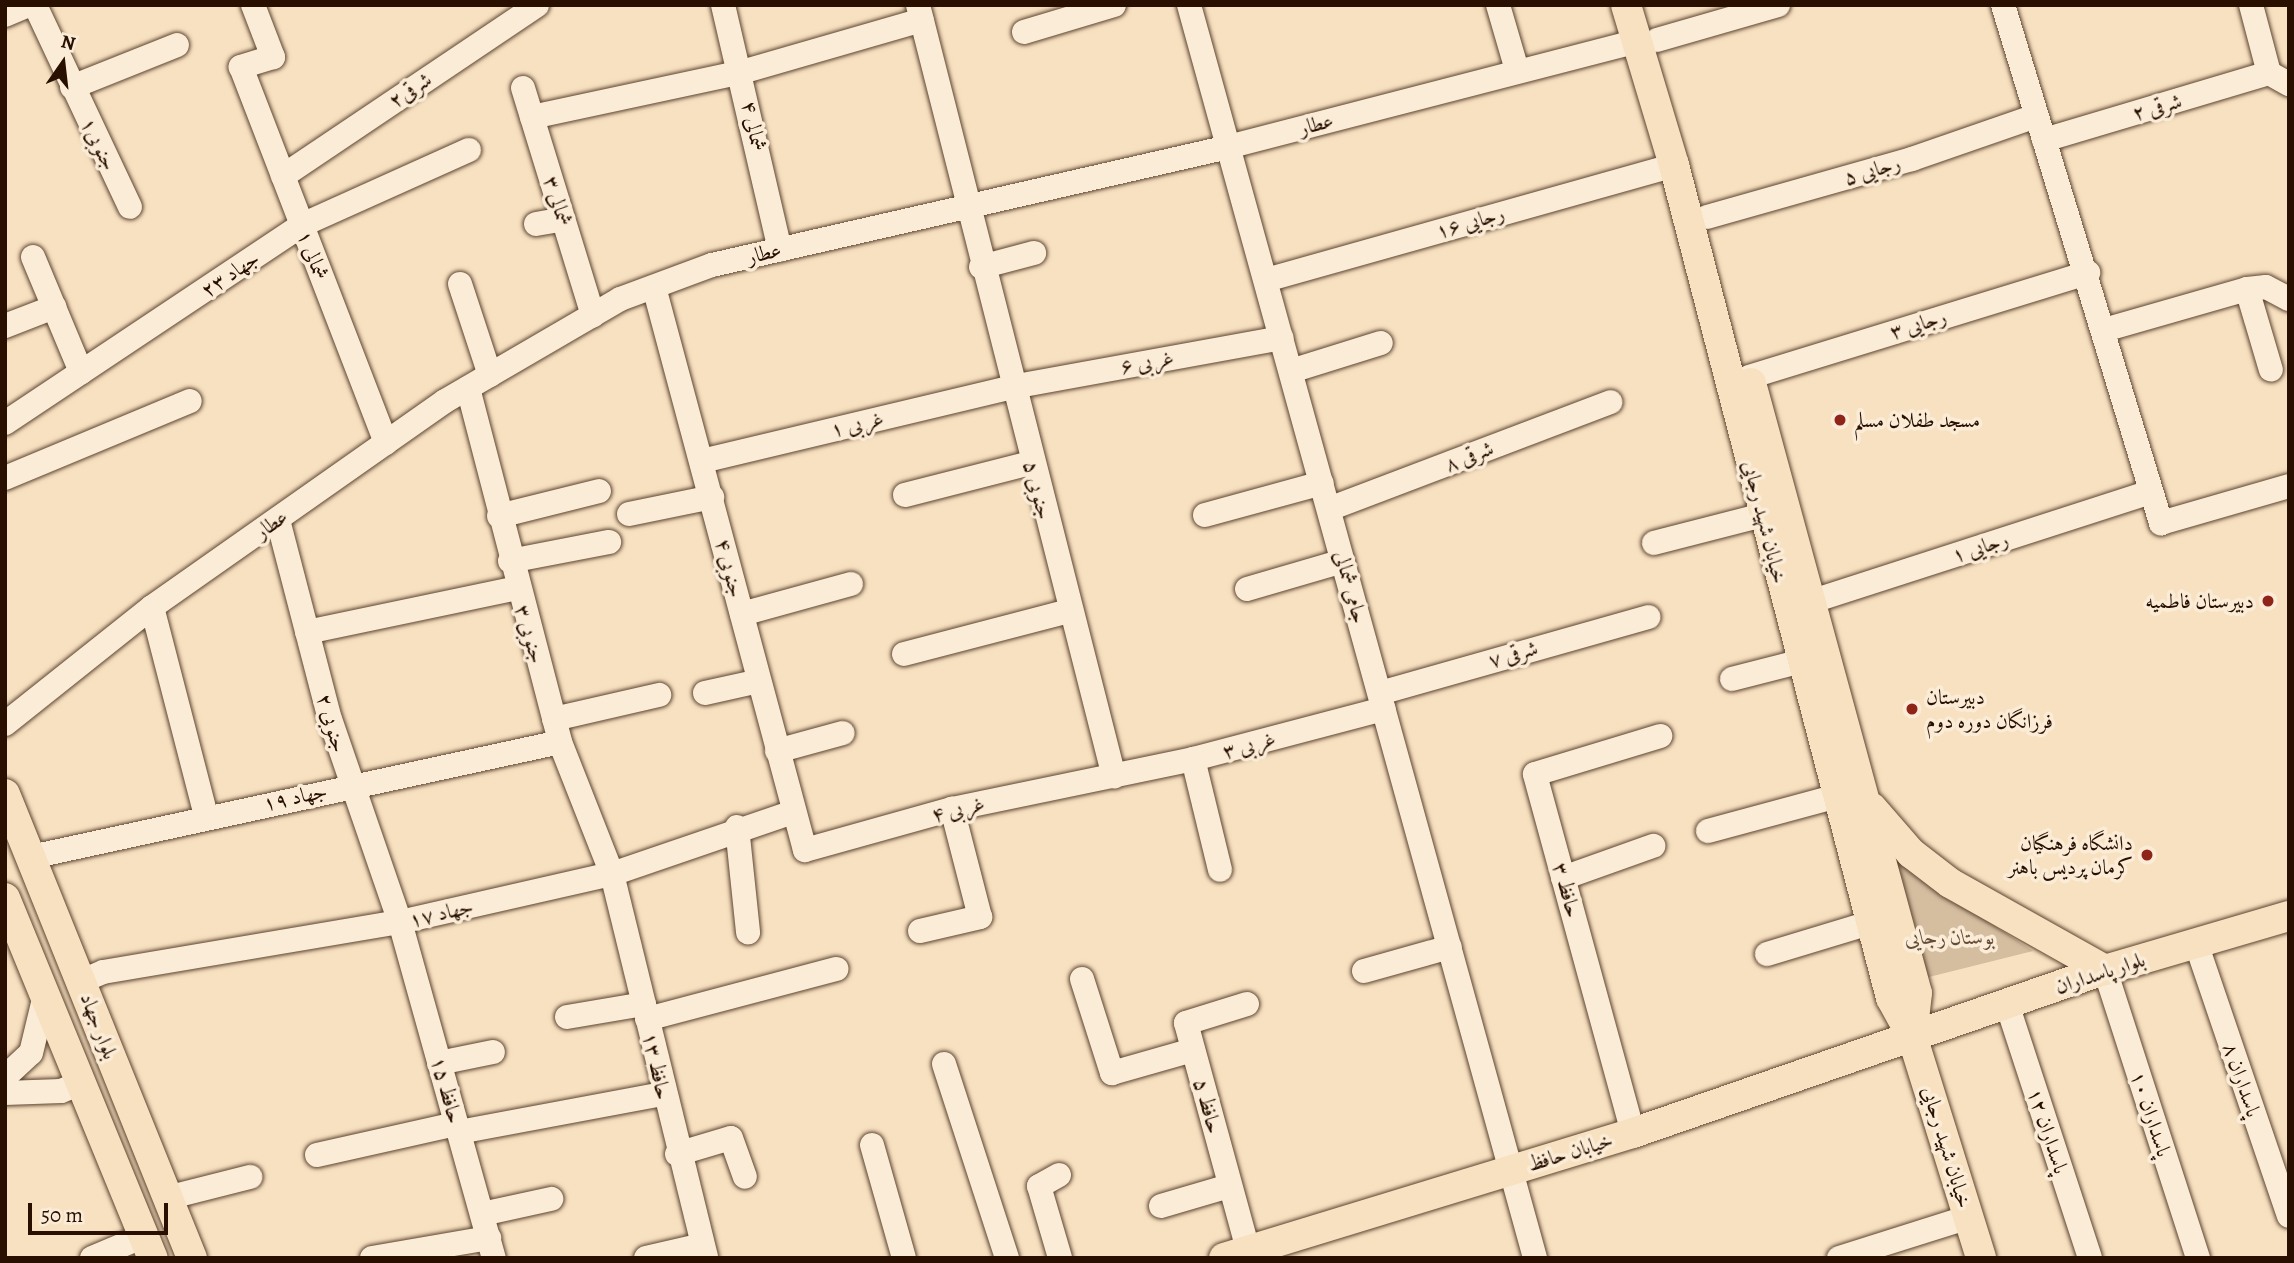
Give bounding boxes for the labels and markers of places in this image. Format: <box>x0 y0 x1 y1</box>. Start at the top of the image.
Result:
place label: مسجد طفلان مسلم <box>1854 407 1980 433</box>
marker: مسجد طفلان مسلم <box>1832 412 1848 428</box>
place label: دبیرستان فاطمیه <box>2145 588 2254 614</box>
marker: دبیرستان فاطمیه <box>2260 593 2276 609</box>
place label: دبیرستان فرزانگان دوره دوم <box>1926 684 2053 734</box>
marker: دبیرستان فرزانگان دوره دوم <box>1904 701 1920 717</box>
place label: دانشگاه فرهنگیان کرمان پردیس باهنر <box>2008 830 2133 880</box>
marker: دانشگاه فرهنگیان کرمان پردیس باهنر <box>2139 847 2155 863</box>

